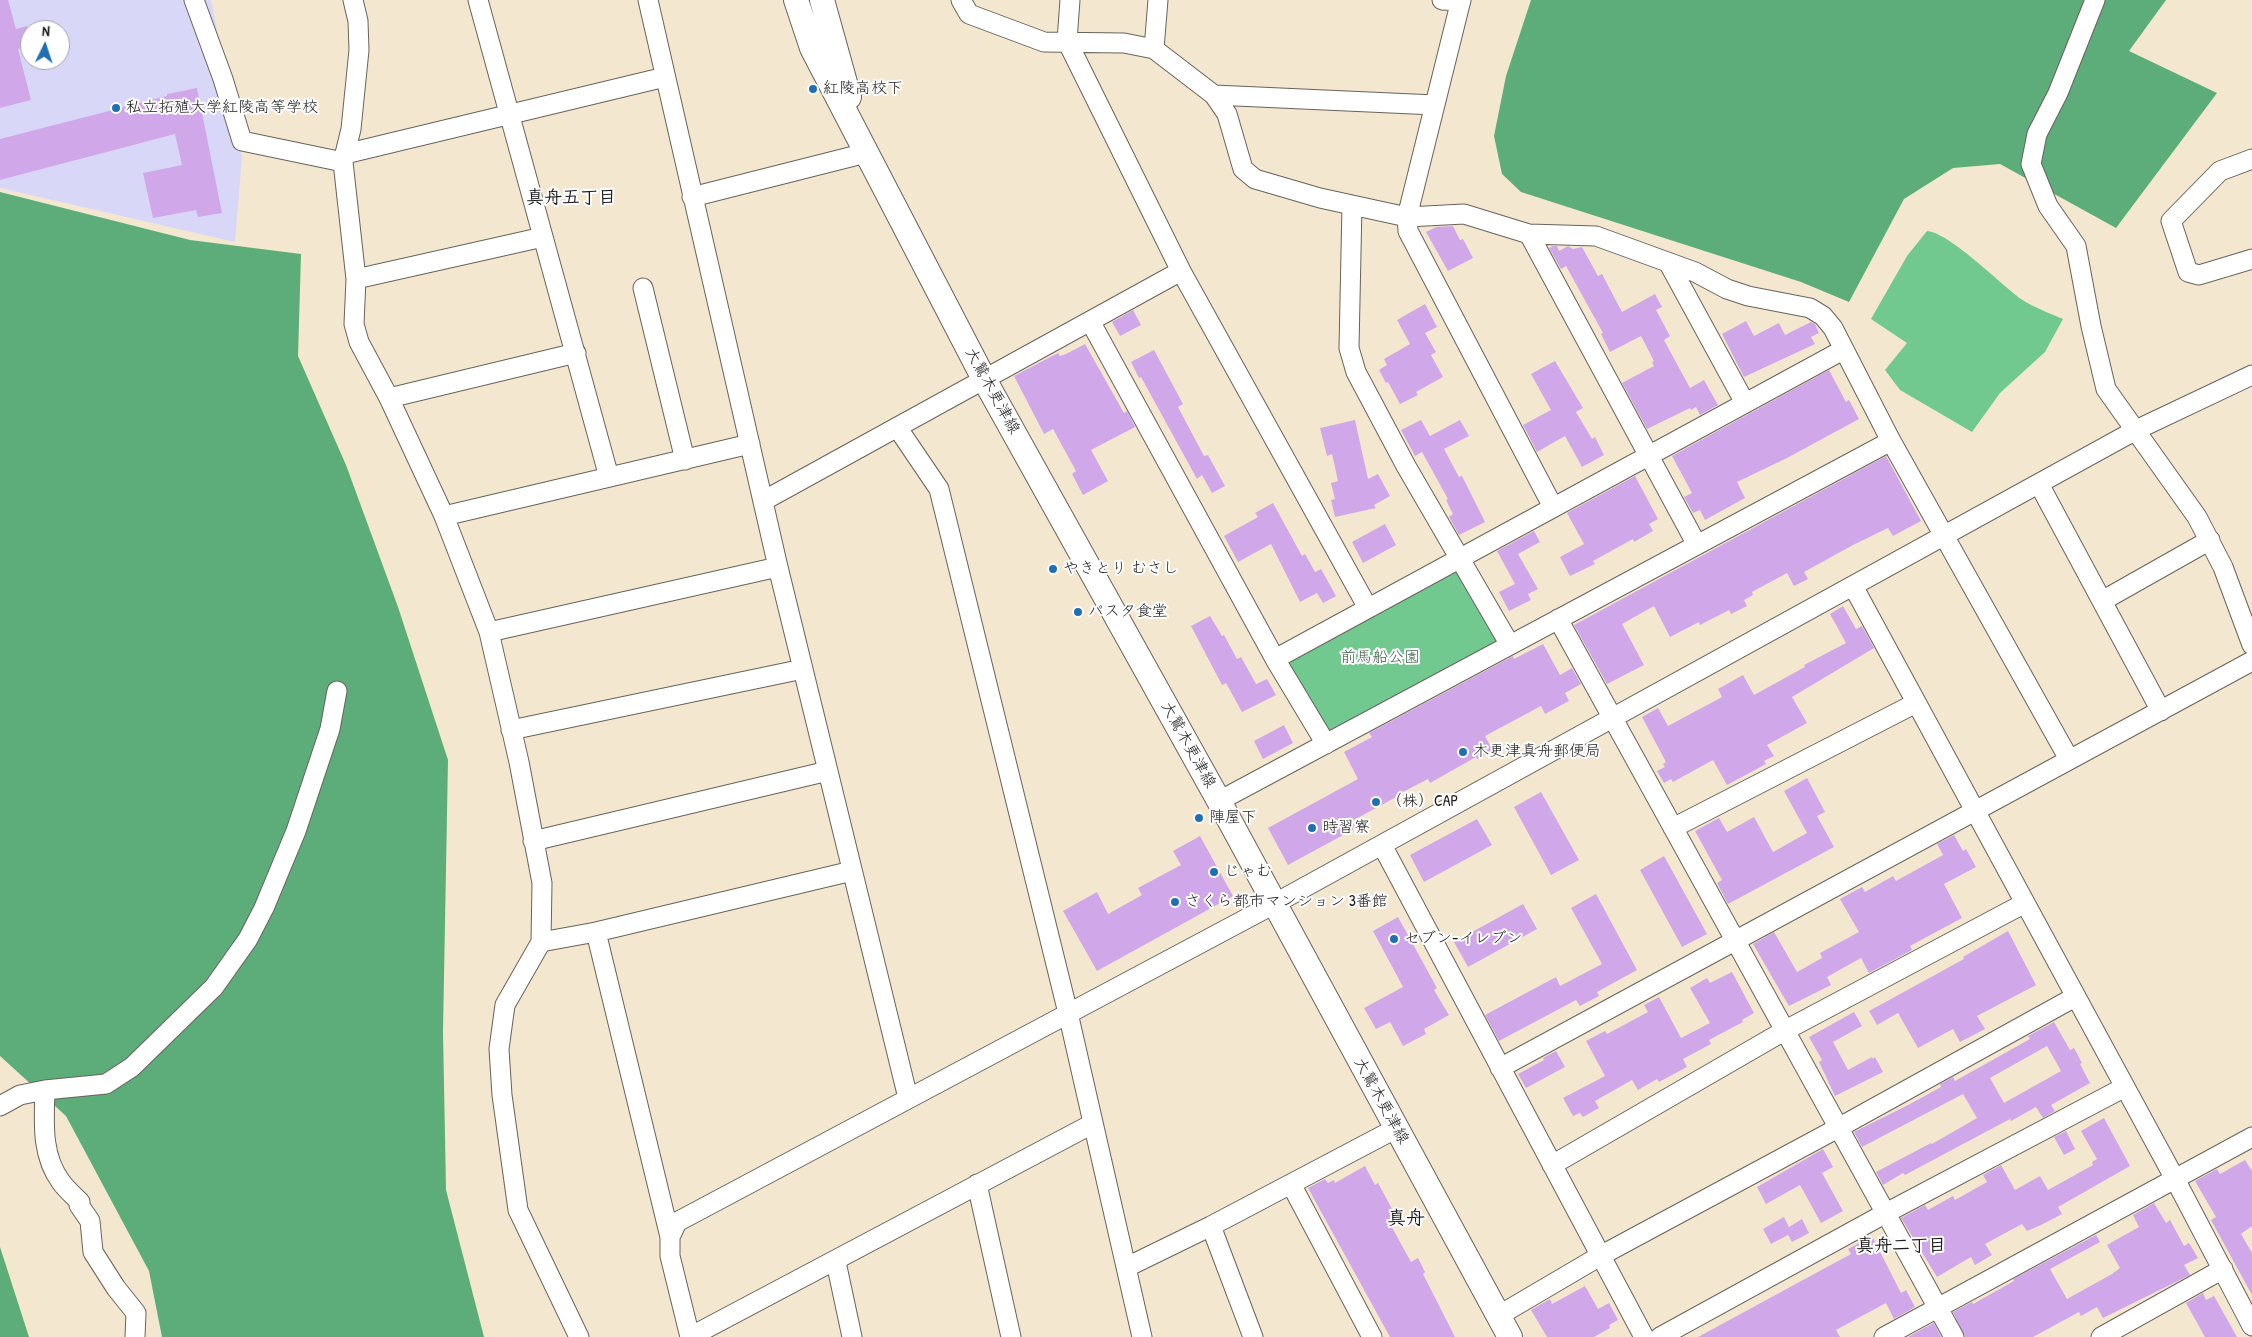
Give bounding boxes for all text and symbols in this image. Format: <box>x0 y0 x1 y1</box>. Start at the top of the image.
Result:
north arrow <box>20 20 70 70</box>
text: N <box>42 21 50 40</box>
place label: 紅陵高校下 <box>823 79 903 99</box>
marker: 紅陵高校下 <box>807 83 819 95</box>
place label: 私立拓殖大学紅陵高等学校 <box>126 98 318 118</box>
marker: 私立拓殖大学紅陵高等学校 <box>110 102 122 114</box>
district label: 真舟五丁目 <box>526 187 616 209</box>
street label: 大鷲木更津線 <box>960 344 1024 438</box>
place label: やきとり むさし <box>1063 559 1179 579</box>
marker: やきとり むさし <box>1047 563 1059 575</box>
place label: パスタ食堂 <box>1088 602 1168 622</box>
marker: パスタ食堂 <box>1072 606 1084 618</box>
park label: 前馬船公園 <box>1340 648 1420 668</box>
street label: 大鷲木更津線 <box>1156 698 1220 792</box>
place label: 木更津真舟郵便局 <box>1473 742 1601 762</box>
marker: 木更津真舟郵便局 <box>1457 746 1469 758</box>
place label: （株）CAP <box>1386 792 1458 812</box>
marker: （株）CAP <box>1370 796 1382 808</box>
place label: 陣屋下 <box>1209 808 1257 828</box>
marker: 陣屋下 <box>1193 812 1205 824</box>
place label: 時習寮 <box>1322 818 1370 838</box>
marker: 時習寮 <box>1306 822 1318 834</box>
place label: じゃむ <box>1224 862 1272 882</box>
marker: じゃむ <box>1208 866 1220 878</box>
place label: さくら都市マンション 3番館 <box>1185 892 1388 912</box>
marker: さくら都市マンション 3番館 <box>1169 896 1181 908</box>
place label: セブン-イレブン <box>1404 929 1522 949</box>
marker: セブン-イレブン <box>1388 933 1400 945</box>
street label: 大鷲木更津線 <box>1349 1054 1413 1148</box>
district label: 真舟 <box>1387 1208 1425 1230</box>
district label: 真舟二丁目 <box>1856 1235 1946 1257</box>

